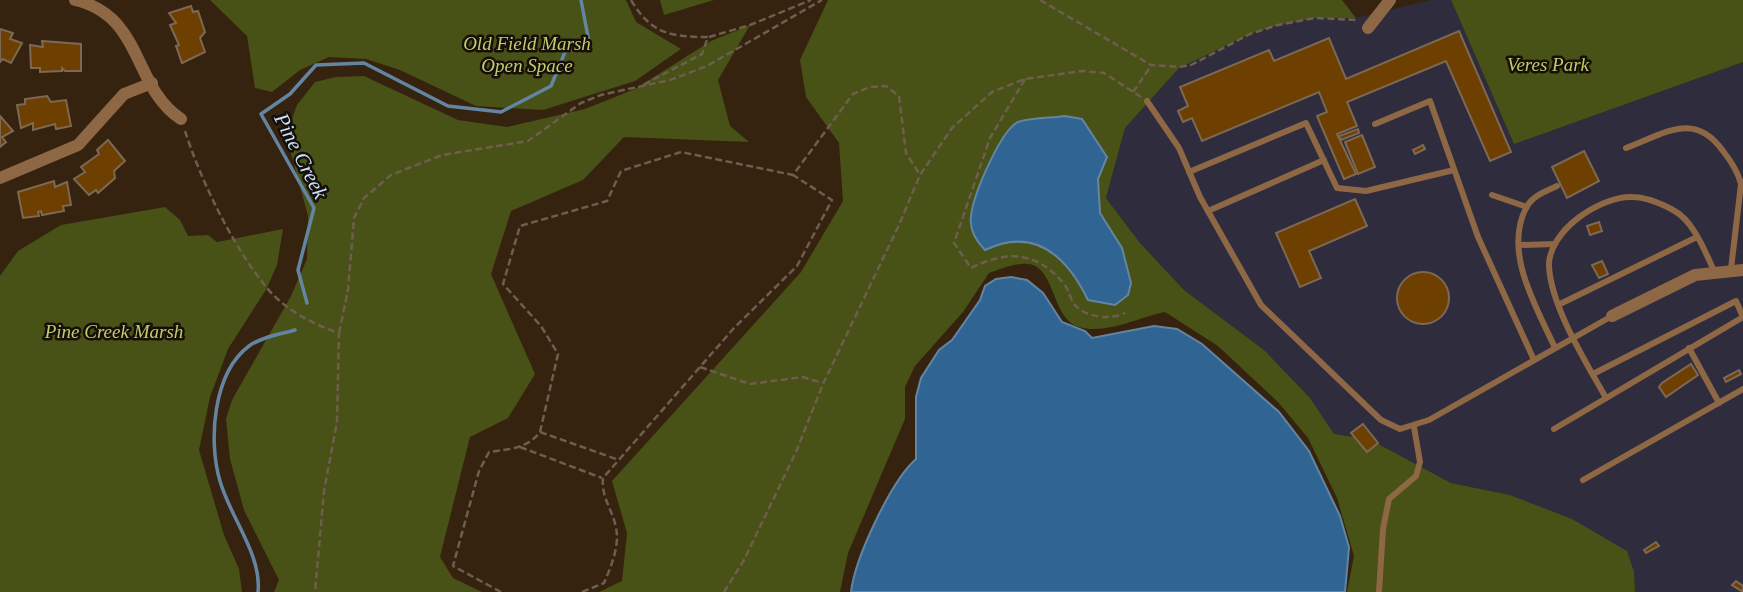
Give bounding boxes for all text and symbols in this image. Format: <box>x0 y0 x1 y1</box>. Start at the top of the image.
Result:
park label: Old Field Marsh Open Space <box>463 33 591 76</box>
park label: Veres Park <box>1507 54 1590 75</box>
water label: Pine Creek <box>269 108 333 204</box>
park label: Pine Creek Marsh <box>44 321 183 342</box>

